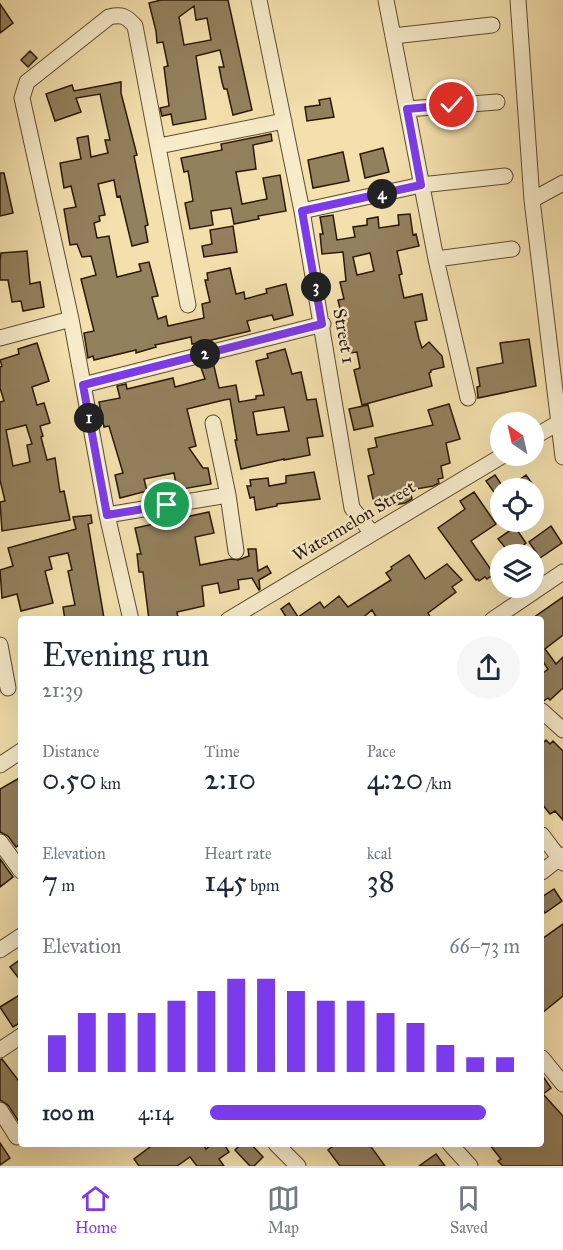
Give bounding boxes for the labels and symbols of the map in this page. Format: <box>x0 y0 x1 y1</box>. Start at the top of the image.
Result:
pin <box>426 79 477 130</box>
pin: 4 <box>367 179 397 209</box>
pin: 3 <box>301 272 331 302</box>
street label: Street 1 <box>328 307 360 365</box>
pin: 2 <box>190 339 220 369</box>
pin: 1 <box>74 403 104 433</box>
north arrow <box>490 412 544 466</box>
street label: Watermelon Street <box>289 475 420 566</box>
pin <box>141 479 192 530</box>

